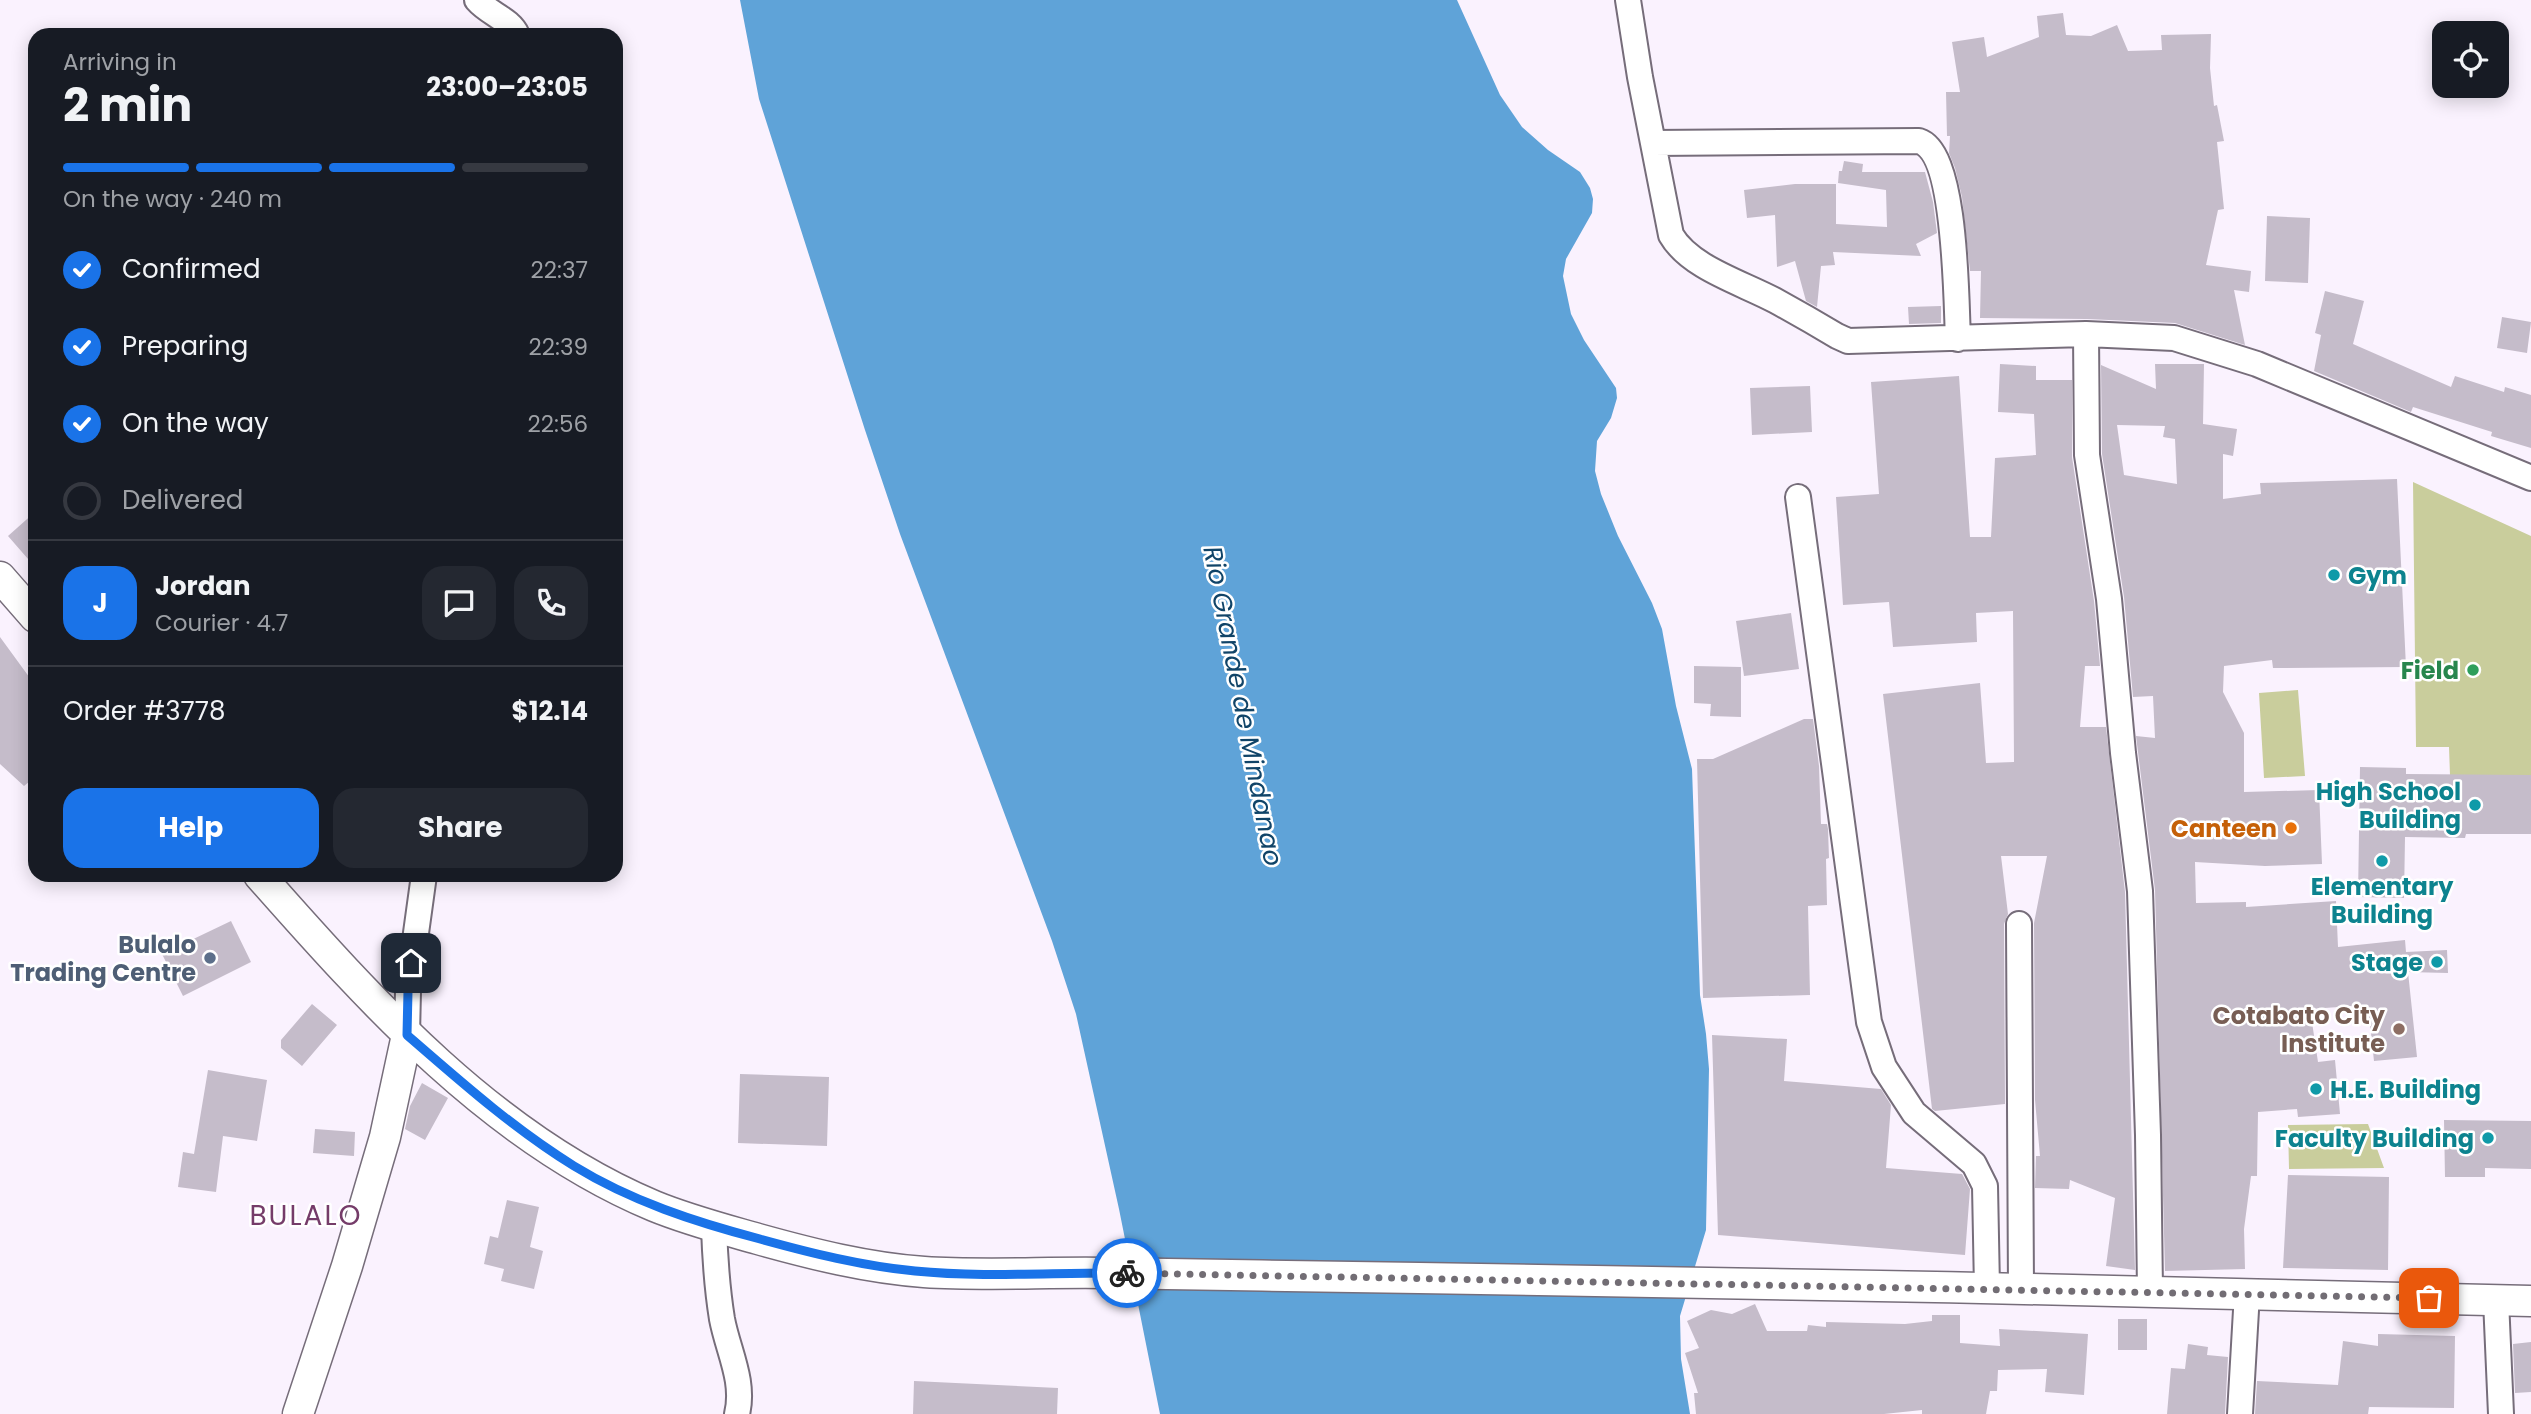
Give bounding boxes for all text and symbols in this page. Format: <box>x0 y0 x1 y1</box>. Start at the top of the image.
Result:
map controls <box>2432 21 2509 98</box>
button: locate <box>2432 21 2509 98</box>
text: Arriving in <box>63 46 177 78</box>
text: 23:00–23:05 <box>426 69 588 105</box>
text: 2 min <box>63 73 192 137</box>
text: On the way · 240 m <box>63 183 282 215</box>
icon: check <box>63 251 101 289</box>
text: Confirmed <box>122 251 260 287</box>
text: 22:37 <box>531 254 588 286</box>
icon: check <box>63 328 101 366</box>
text: Preparing <box>122 328 248 364</box>
text: 22:39 <box>529 331 588 363</box>
icon: check <box>63 405 101 443</box>
text: On the way <box>122 405 269 441</box>
text: 22:56 <box>528 408 588 440</box>
text: Delivered <box>122 482 243 518</box>
water label: Rio Grande de Mindanao <box>1194 543 1292 869</box>
place label: Gym <box>2348 559 2407 592</box>
button: chat <box>422 566 496 640</box>
button: phone <box>514 566 588 640</box>
marker: Gym <box>2326 567 2342 583</box>
text: Jordan <box>155 568 251 604</box>
text: J <box>92 585 108 621</box>
text: Courier · 4.7 <box>155 607 288 639</box>
place label: Field <box>2401 654 2459 687</box>
marker: Field <box>2465 662 2481 678</box>
text: Order #3778 <box>63 693 225 729</box>
text: $12.14 <box>512 693 588 729</box>
place label: High School Building <box>2316 775 2461 836</box>
button: Help <box>63 788 319 868</box>
button: Share <box>333 788 588 868</box>
marker: High School Building <box>2467 797 2483 813</box>
place label: Canteen <box>2171 812 2277 845</box>
marker: Canteen <box>2283 820 2299 836</box>
marker: Elementary Building <box>2374 853 2390 869</box>
place label: Elementary Building <box>2311 870 2454 931</box>
place label: Bulalo Trading Centre <box>10 928 196 989</box>
pin <box>381 933 441 993</box>
icon: home <box>392 944 430 982</box>
place label: Stage <box>2351 946 2423 979</box>
marker: Bulalo Trading Centre <box>202 950 218 966</box>
marker: Stage <box>2429 954 2445 970</box>
place label: Cotabato City Institute <box>2212 999 2386 1060</box>
marker: Cotabato City Institute <box>2391 1021 2407 1037</box>
place label: H.E. Building <box>2330 1073 2481 1106</box>
marker: H.E. Building <box>2308 1081 2324 1097</box>
place label: Faculty Building <box>2275 1122 2474 1155</box>
marker: Faculty Building <box>2480 1130 2496 1146</box>
district label: BULALO <box>249 1196 363 1235</box>
courier <box>1092 1238 1162 1308</box>
icon: bike <box>1108 1254 1146 1292</box>
pin <box>2399 1268 2459 1328</box>
icon: bag <box>2410 1279 2448 1317</box>

